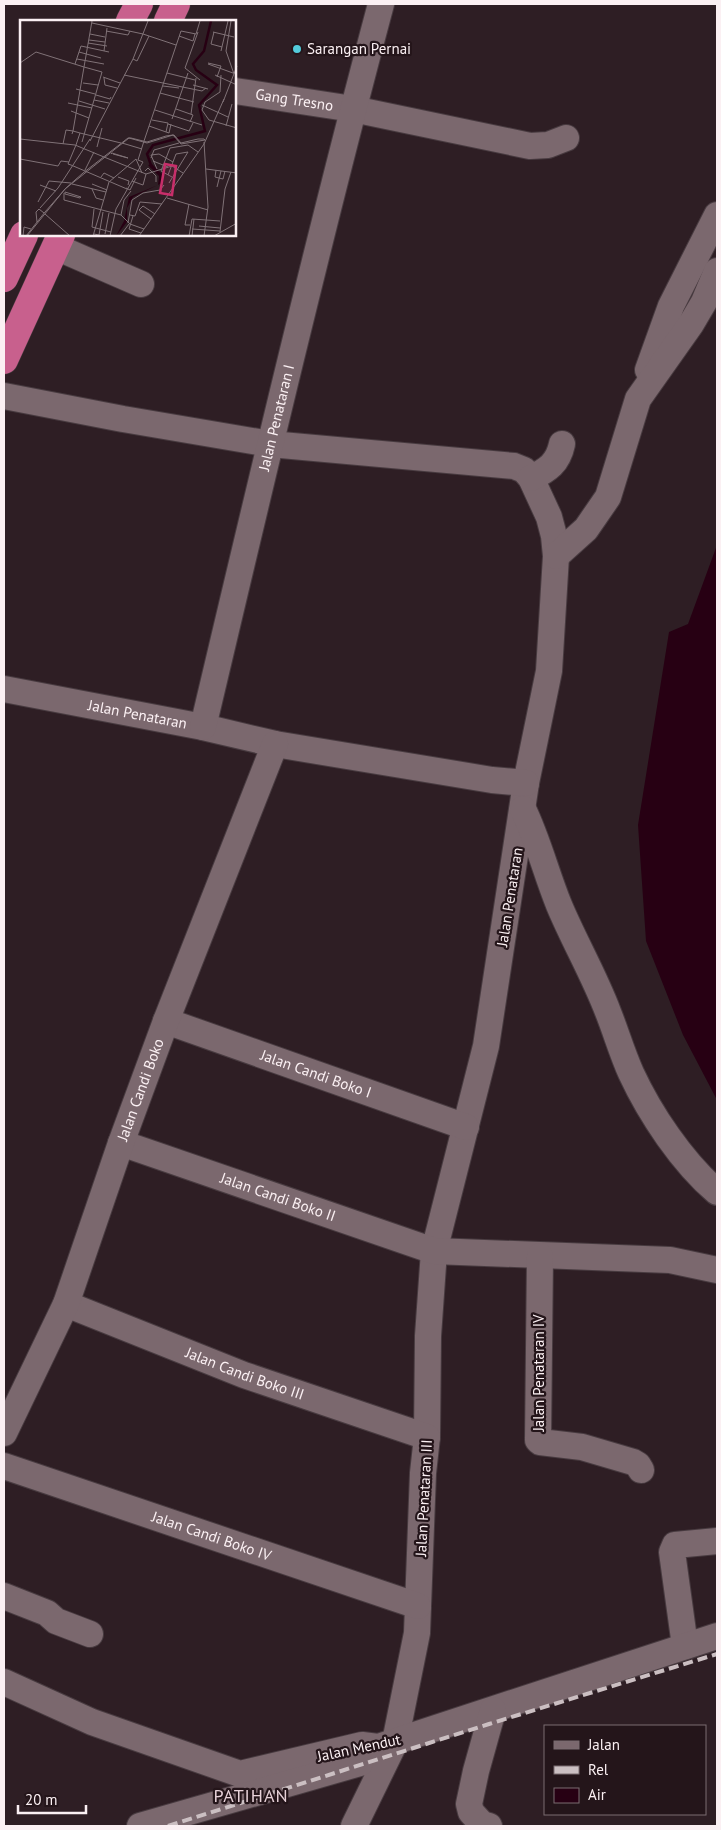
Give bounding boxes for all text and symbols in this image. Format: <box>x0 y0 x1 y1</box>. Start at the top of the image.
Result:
inset map <box>20 20 236 236</box>
place label: Sarangan Pernai <box>307 39 411 58</box>
marker: Sarangan Pernai <box>291 43 303 55</box>
street label: Gang Tresno <box>254 84 335 115</box>
street label: Jalan Penataran I <box>254 362 298 474</box>
street label: Jalan Penataran <box>86 695 189 733</box>
street label: Jalan Penataran <box>492 846 527 949</box>
street label: Jalan Candi Boko <box>112 1036 168 1144</box>
street label: Jalan Candi Boko I <box>257 1045 374 1102</box>
street label: Jalan Candi Boko II <box>217 1168 338 1225</box>
street label: Jalan Penataran IV <box>529 1314 548 1433</box>
street label: Jalan Candi Boko III <box>182 1342 307 1404</box>
street label: Jalan Penataran III <box>411 1439 436 1558</box>
street label: Jalan Candi Boko IV <box>149 1506 274 1565</box>
legend <box>544 1725 706 1815</box>
street label: Jalan Mendut <box>314 1729 402 1766</box>
text: Jalan <box>587 1735 620 1754</box>
text: Rel <box>588 1760 609 1779</box>
scale bar <box>18 1782 85 1814</box>
district label: PATIHAN <box>213 1784 289 1807</box>
text: Air <box>588 1785 606 1804</box>
text: 20 m <box>25 1790 58 1809</box>

